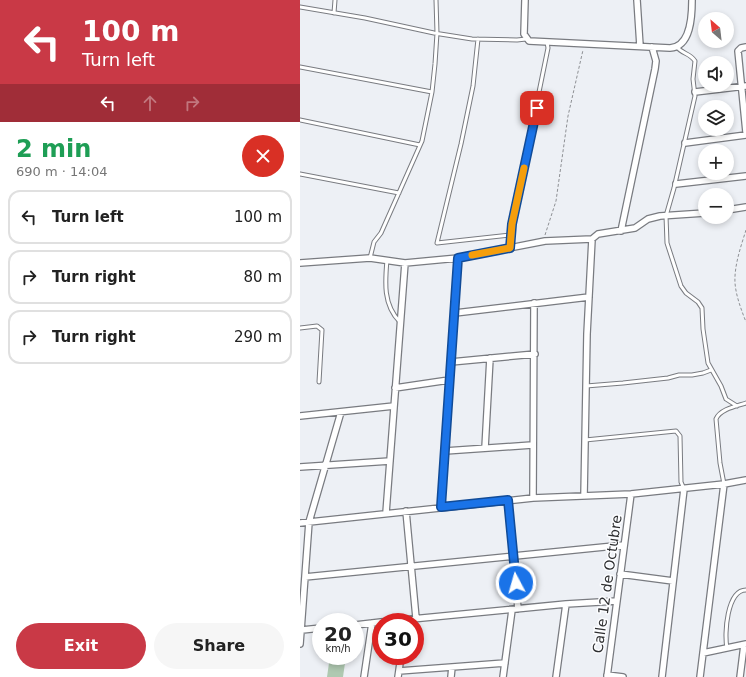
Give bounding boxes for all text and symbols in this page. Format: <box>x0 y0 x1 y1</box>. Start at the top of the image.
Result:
north arrow <box>698 12 734 48</box>
map controls <box>698 12 734 224</box>
text: 100 m <box>82 15 179 48</box>
icon: left <box>16 16 68 68</box>
text: Turn left <box>82 49 155 70</box>
button: sound <box>698 56 734 92</box>
pin <box>520 91 554 125</box>
icon: left <box>97 92 119 114</box>
icon: ahead <box>139 92 161 114</box>
icon: right <box>181 92 203 114</box>
icon: arrive <box>526 97 548 119</box>
button: layers <box>698 100 734 136</box>
text: 2 min <box>16 135 91 163</box>
button: close <box>242 135 284 177</box>
button: + <box>698 144 734 180</box>
text: 690 m · 14:04 <box>16 164 107 179</box>
button: − <box>698 188 734 224</box>
icon: left <box>18 206 40 228</box>
text: Turn left <box>52 208 124 226</box>
text: 100 m <box>234 208 282 226</box>
icon: right <box>18 266 40 288</box>
text: Turn right <box>52 268 136 286</box>
text: 80 m <box>244 268 282 286</box>
icon: right <box>18 326 40 348</box>
text: Turn right <box>52 328 136 346</box>
text: 290 m <box>234 328 282 346</box>
street label: Calle 12 de Octubre <box>589 514 625 654</box>
position arrow <box>495 562 537 604</box>
speed limit sign: 30 <box>372 613 424 665</box>
text: 20 <box>324 622 352 646</box>
button: Exit <box>16 623 146 669</box>
button: Share <box>154 623 284 669</box>
text: km/h <box>325 643 351 654</box>

